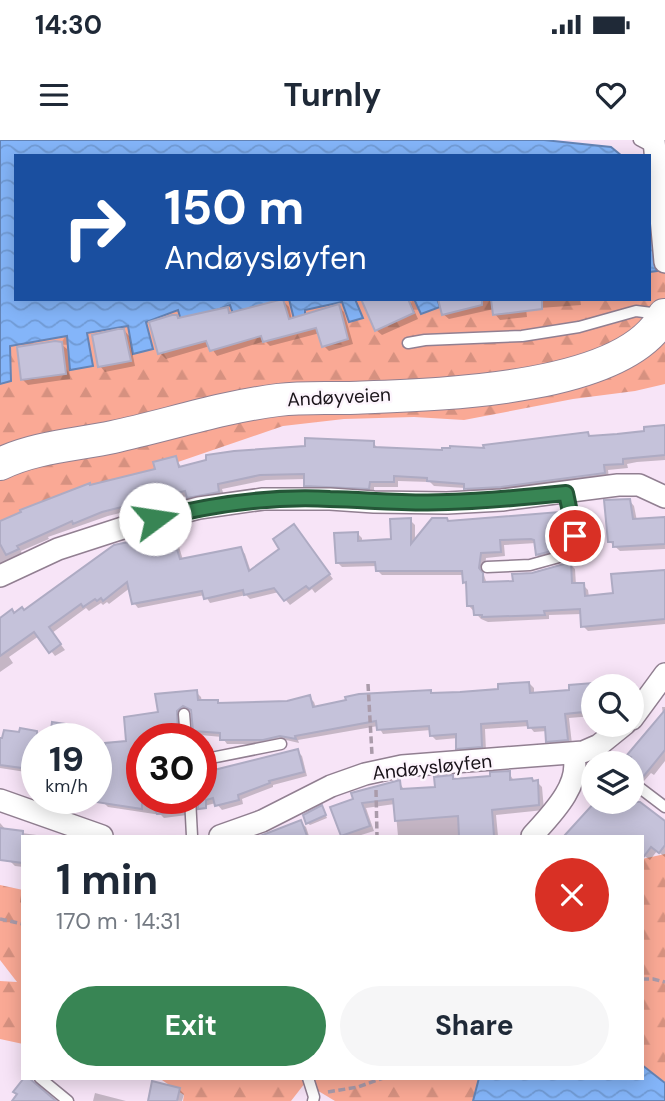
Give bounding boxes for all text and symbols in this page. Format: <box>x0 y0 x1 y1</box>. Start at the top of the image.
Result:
text: 14:30 <box>35 8 102 42</box>
text: Turnly <box>284 74 381 116</box>
icon: menu <box>35 76 73 114</box>
icon: heart <box>592 76 630 114</box>
text: 150 m <box>164 175 304 239</box>
icon: right <box>49 182 140 273</box>
text: Andøysløyfen <box>164 237 367 279</box>
street label: Andøyveien <box>286 382 392 412</box>
position arrow <box>118 482 192 556</box>
pin <box>545 506 605 566</box>
icon: arrive <box>556 517 594 555</box>
map controls <box>581 674 644 814</box>
button: search <box>581 674 644 737</box>
speed limit sign: 30 <box>126 723 217 814</box>
text: 19 <box>49 736 84 782</box>
street label: Andøysløyfen <box>371 748 493 786</box>
button: layers <box>581 751 644 814</box>
text: km/h <box>45 774 88 798</box>
text: 1 min <box>56 852 158 907</box>
button: close <box>535 858 609 932</box>
text: 170 m · 14:31 <box>56 906 180 936</box>
button: Exit <box>56 986 326 1066</box>
button: Share <box>340 986 609 1066</box>

